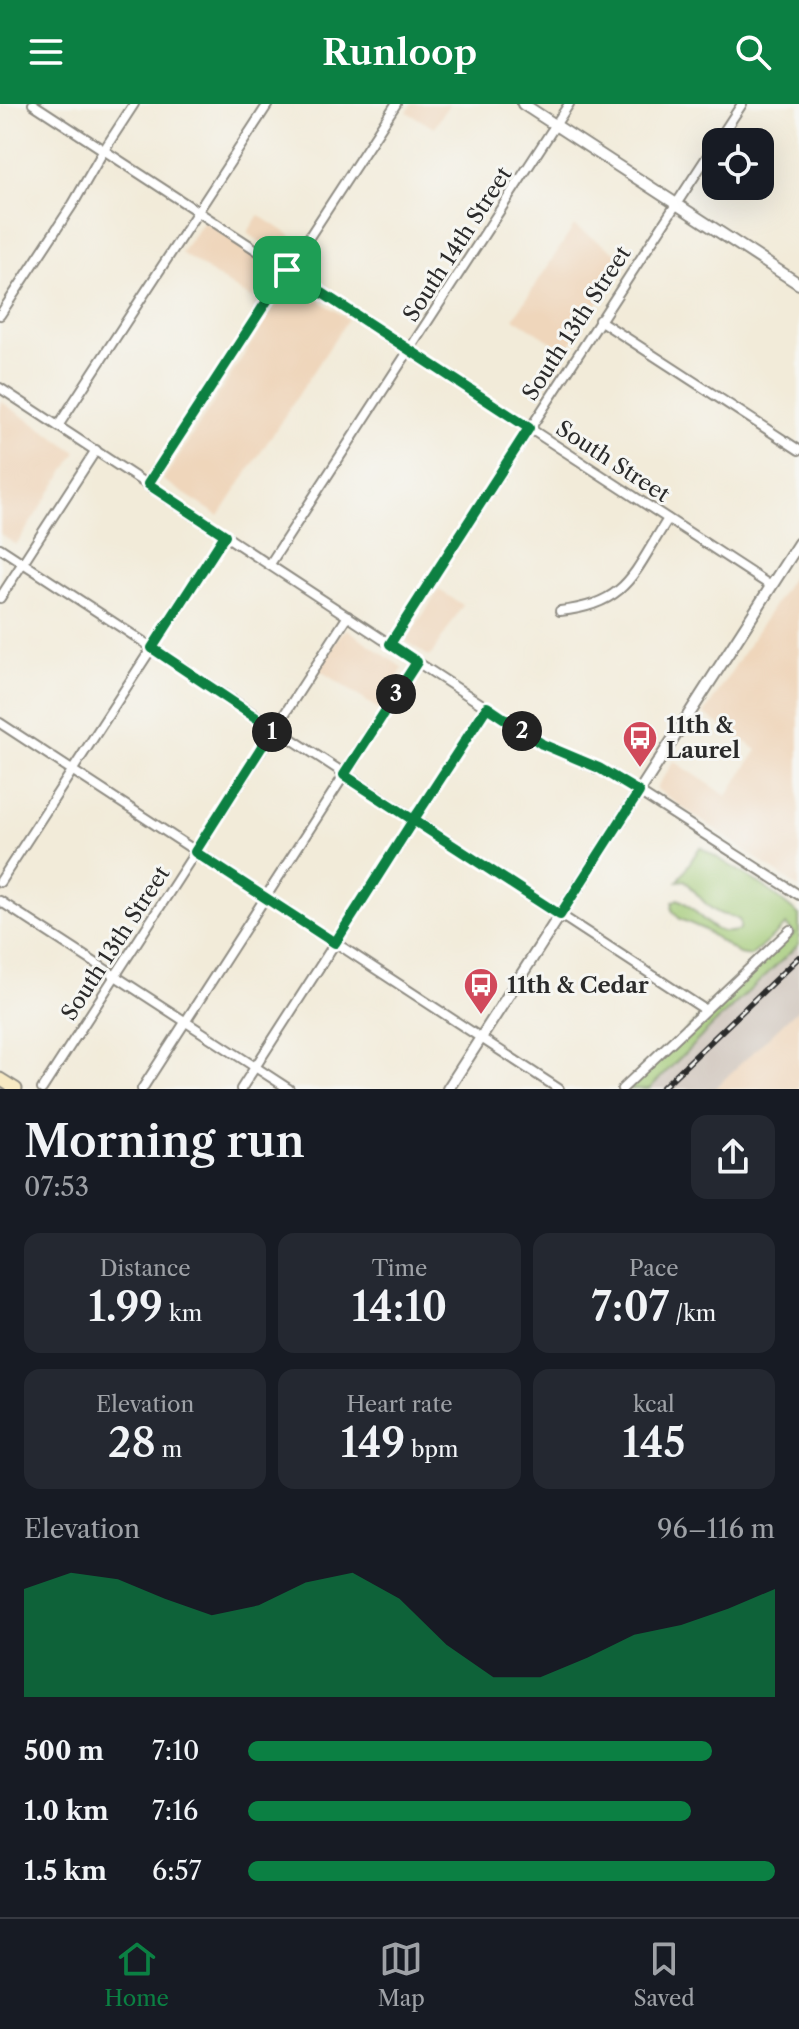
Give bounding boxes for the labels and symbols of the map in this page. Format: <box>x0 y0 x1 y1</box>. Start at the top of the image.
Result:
street label: South 14th Street <box>397 162 518 327</box>
pin <box>253 236 321 304</box>
street label: South 13th Street <box>516 241 637 406</box>
street label: South Street <box>551 415 675 508</box>
pin: 3 <box>376 674 416 714</box>
pin: 2 <box>502 711 542 751</box>
pin: 1 <box>252 712 292 752</box>
place label: 11th & Laurel <box>666 712 740 764</box>
bus stop icon: 11th & Laurel <box>621 719 659 769</box>
street label: South 13th Street <box>55 861 176 1026</box>
bus stop icon: 11th & Cedar <box>462 966 500 1016</box>
place label: 11th & Cedar <box>507 972 649 999</box>

